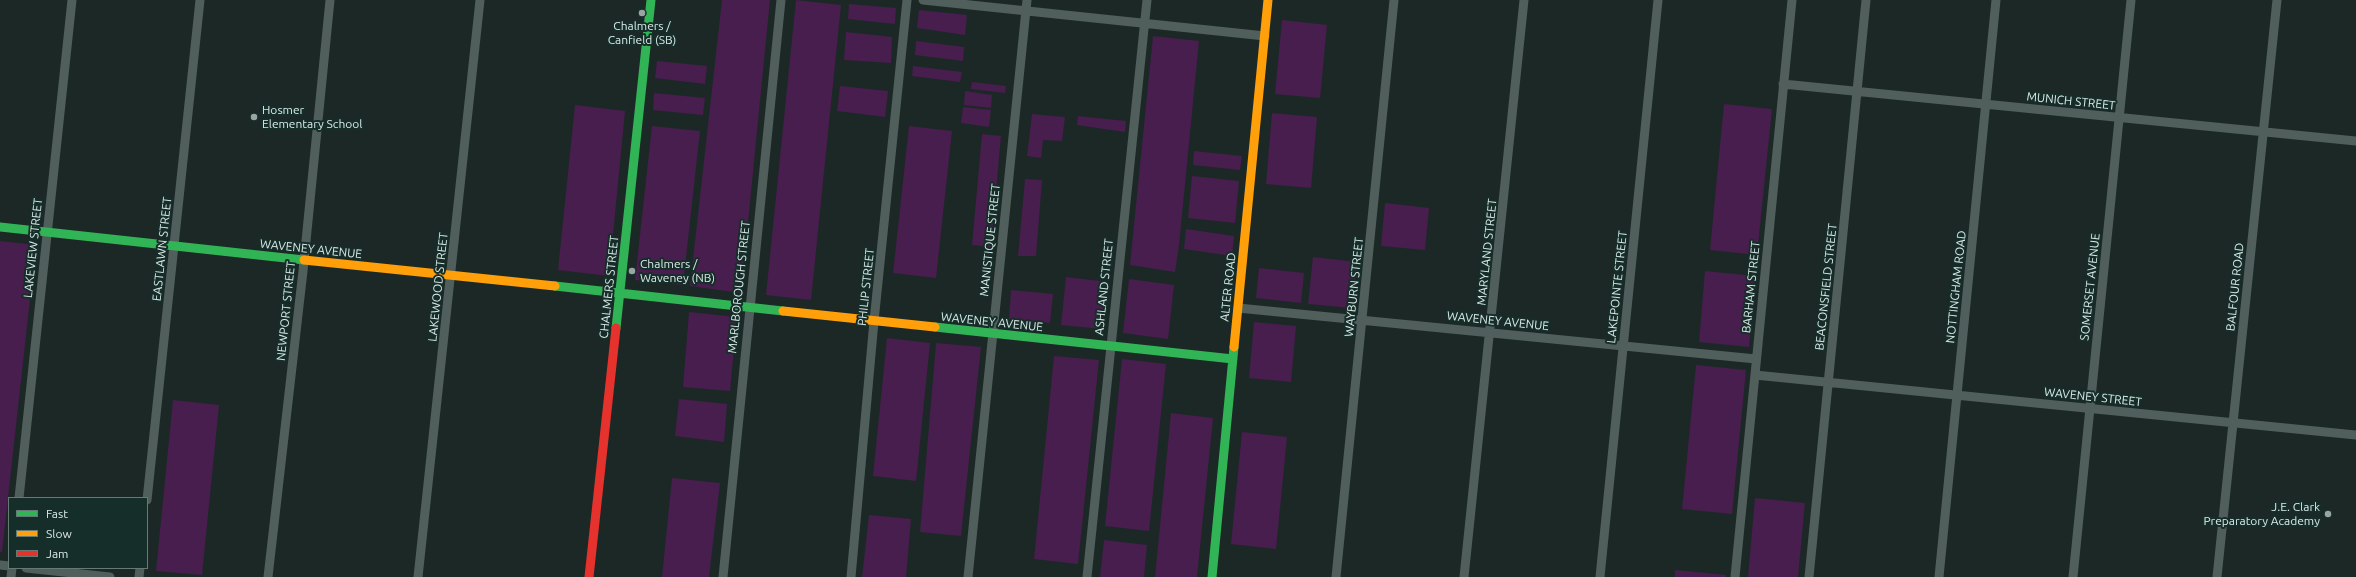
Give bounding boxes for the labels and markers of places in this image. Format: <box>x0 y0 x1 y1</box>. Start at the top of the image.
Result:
marker: Chalmers / Canfield (SB) <box>637 8 647 18</box>
place label: Chalmers / Canfield (SB) <box>608 19 676 47</box>
place label: Hosmer Elementary School <box>262 103 362 131</box>
marker: Hosmer Elementary School <box>249 112 259 122</box>
place label: Chalmers / Waveney (NB) <box>640 257 715 285</box>
marker: Chalmers / Waveney (NB) <box>627 266 637 276</box>
place label: J.E. Clark Preparatory Academy <box>2203 500 2320 528</box>
marker: J.E. Clark Preparatory Academy <box>2323 509 2333 519</box>

